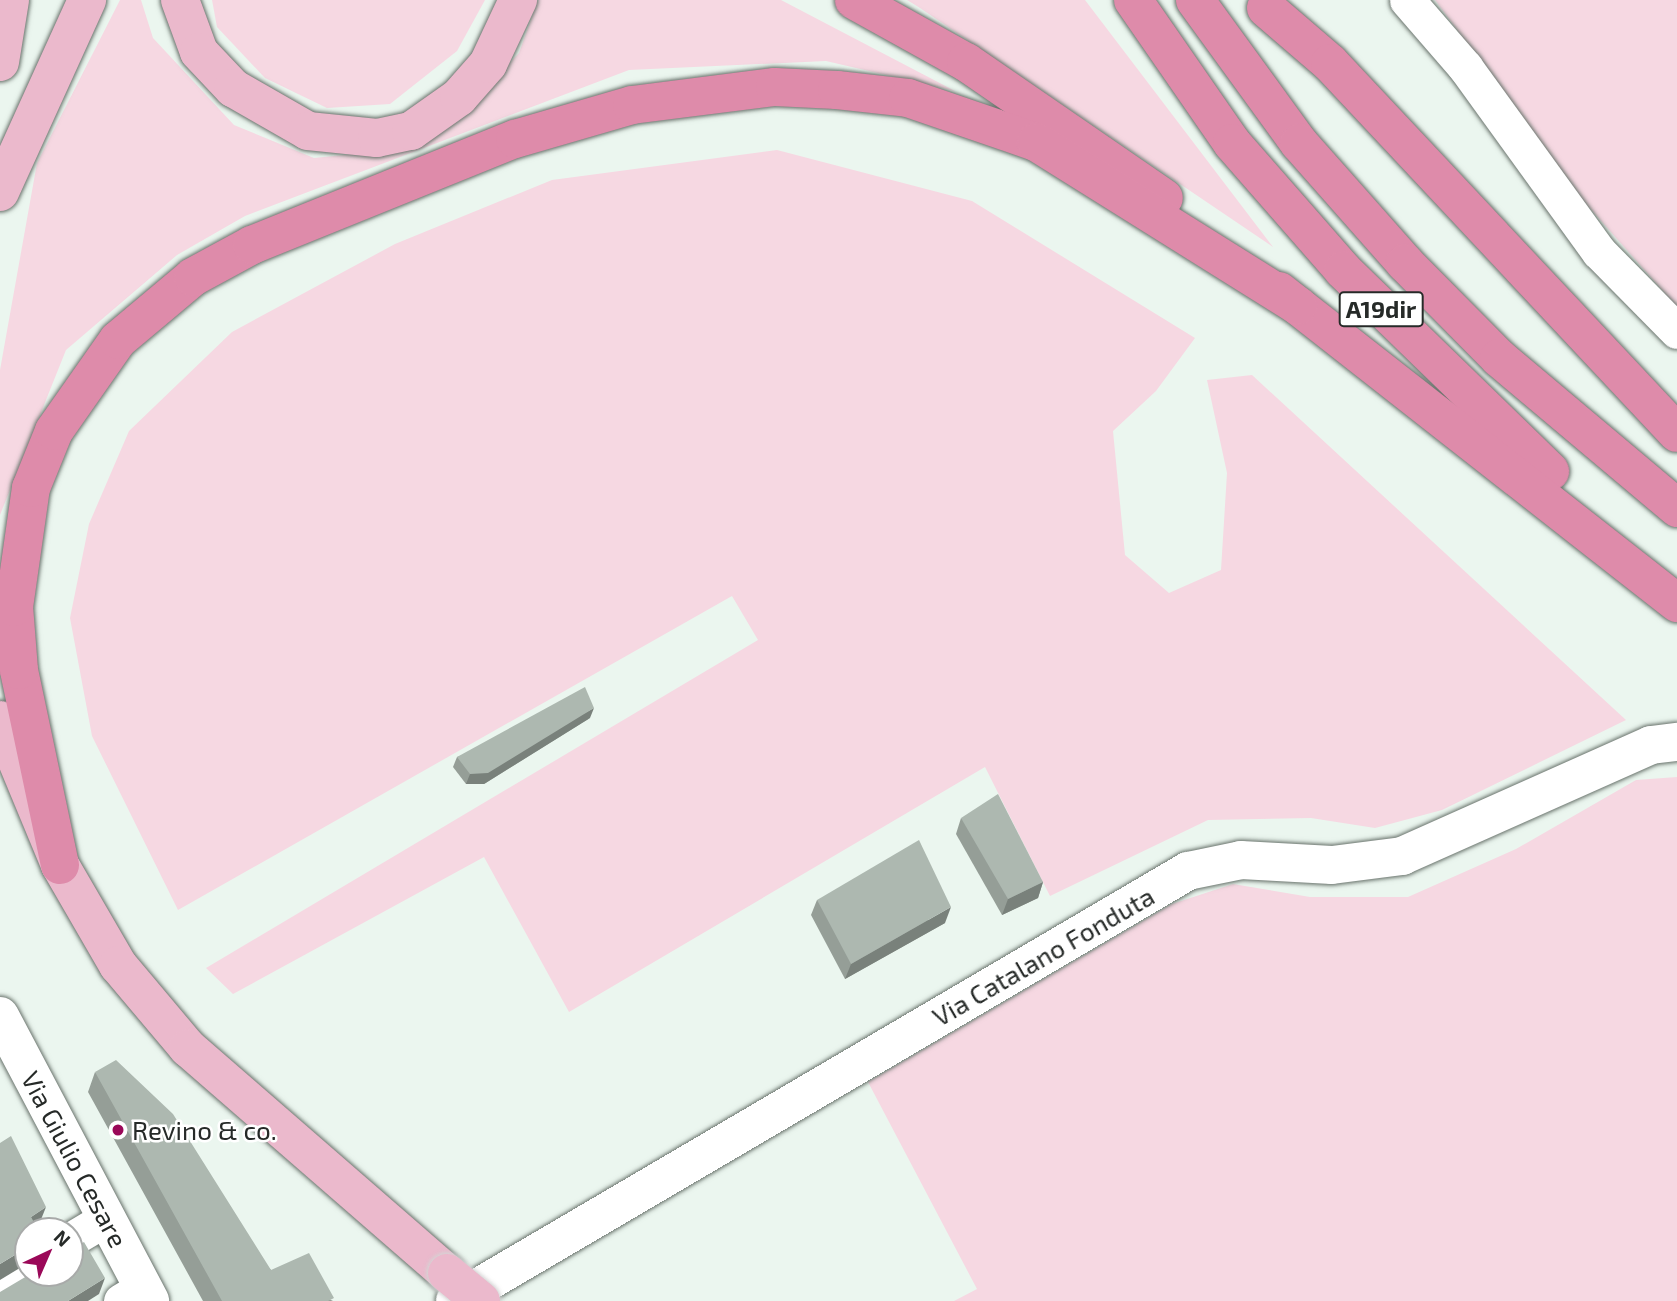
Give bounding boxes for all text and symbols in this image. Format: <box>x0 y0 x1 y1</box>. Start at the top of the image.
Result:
road number: A19dir <box>1337 288 1425 330</box>
street label: Via Catalano Fonduta <box>927 880 1159 1032</box>
street label: Via Giulio Cesare <box>15 1066 135 1252</box>
place label: Revino & co. <box>132 1114 277 1146</box>
marker: Revino & co. <box>110 1122 126 1138</box>
north arrow <box>14 1217 84 1287</box>
text: N <box>50 1225 75 1251</box>

